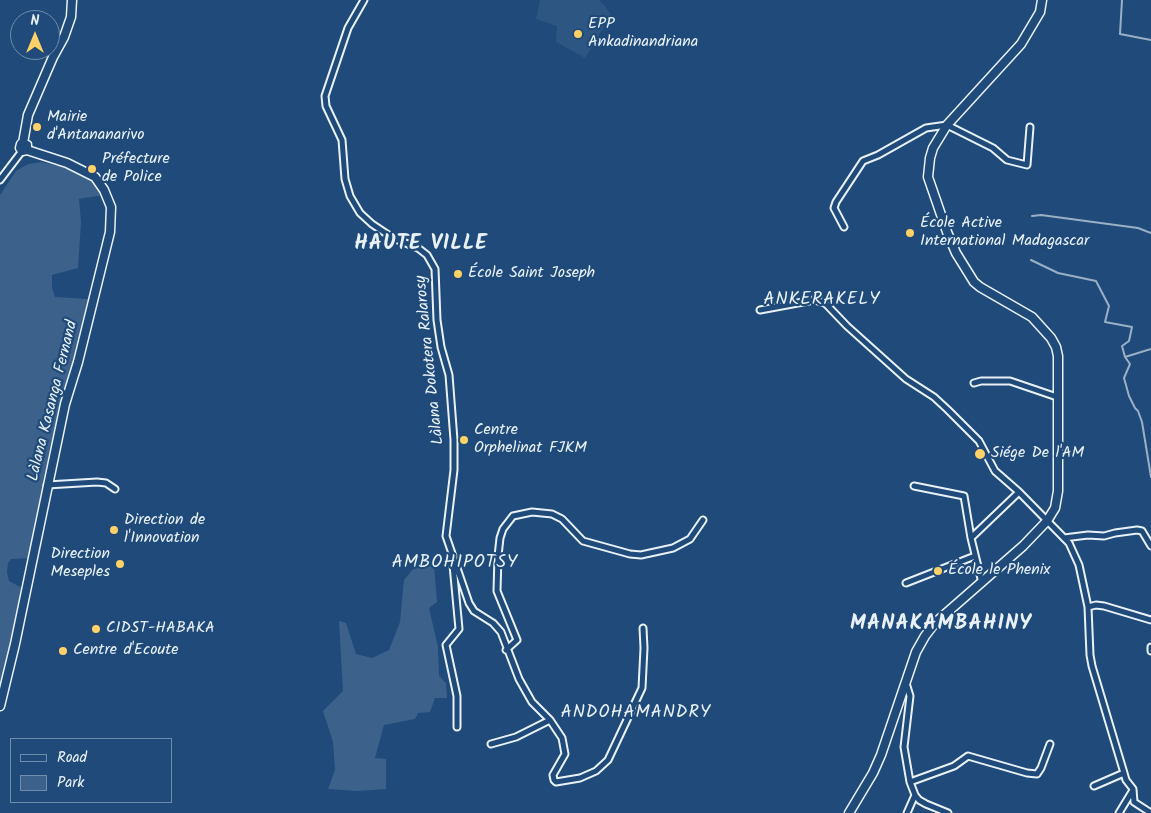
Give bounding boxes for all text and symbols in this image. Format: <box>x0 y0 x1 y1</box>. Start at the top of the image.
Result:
north arrow <box>10 10 60 60</box>
text: N <box>31 10 39 32</box>
place label: EPP Ankadinandriana <box>588 15 698 53</box>
marker: EPP Ankadinandriana <box>572 28 584 40</box>
place label: Mairie d'Antananarivo <box>47 108 144 146</box>
marker: Mairie d'Antananarivo <box>31 121 43 133</box>
place label: Préfecture de Police <box>102 150 170 188</box>
marker: Préfecture de Police <box>86 163 98 175</box>
place label: École Active International Madagascar <box>920 214 1089 252</box>
marker: École Active International Madagascar <box>904 227 916 239</box>
district label: HAUTE VILLE <box>353 232 489 258</box>
place label: École Saint Joseph <box>468 264 595 284</box>
marker: École Saint Joseph <box>452 268 464 280</box>
street label: Làlana Dokotera Ralarosy <box>413 274 449 446</box>
district label: ANKERAKELY <box>762 290 882 312</box>
street label: Làlana Kasanga Fernand <box>25 319 83 483</box>
place label: Centre Orphelinat FJKM <box>474 421 587 459</box>
marker: Centre Orphelinat FJKM <box>458 434 470 446</box>
place label: Siége De l'AM <box>991 444 1084 464</box>
marker: Siége De l'AM <box>973 447 987 461</box>
place label: Direction de l'Innovation <box>124 511 205 549</box>
marker: Direction de l'Innovation <box>108 524 120 536</box>
place label: Direction Meseples <box>50 545 110 583</box>
district label: AMBOHIPOTSY <box>390 553 520 575</box>
marker: Direction Meseples <box>114 558 126 570</box>
place label: École le Phenix <box>948 561 1050 581</box>
marker: École le Phenix <box>932 565 944 577</box>
district label: MANAKAMBAHINY <box>848 612 1034 638</box>
place label: CIDST-HABAKA <box>106 619 215 639</box>
marker: CIDST-HABAKA <box>90 623 102 635</box>
place label: Centre d'Ecoute <box>73 641 179 661</box>
marker: Centre d'Ecoute <box>57 645 69 657</box>
district label: ANDOHAMANDRY <box>559 703 713 725</box>
legend <box>10 738 172 803</box>
text: Road <box>57 746 87 770</box>
text: Park <box>57 771 84 795</box>

